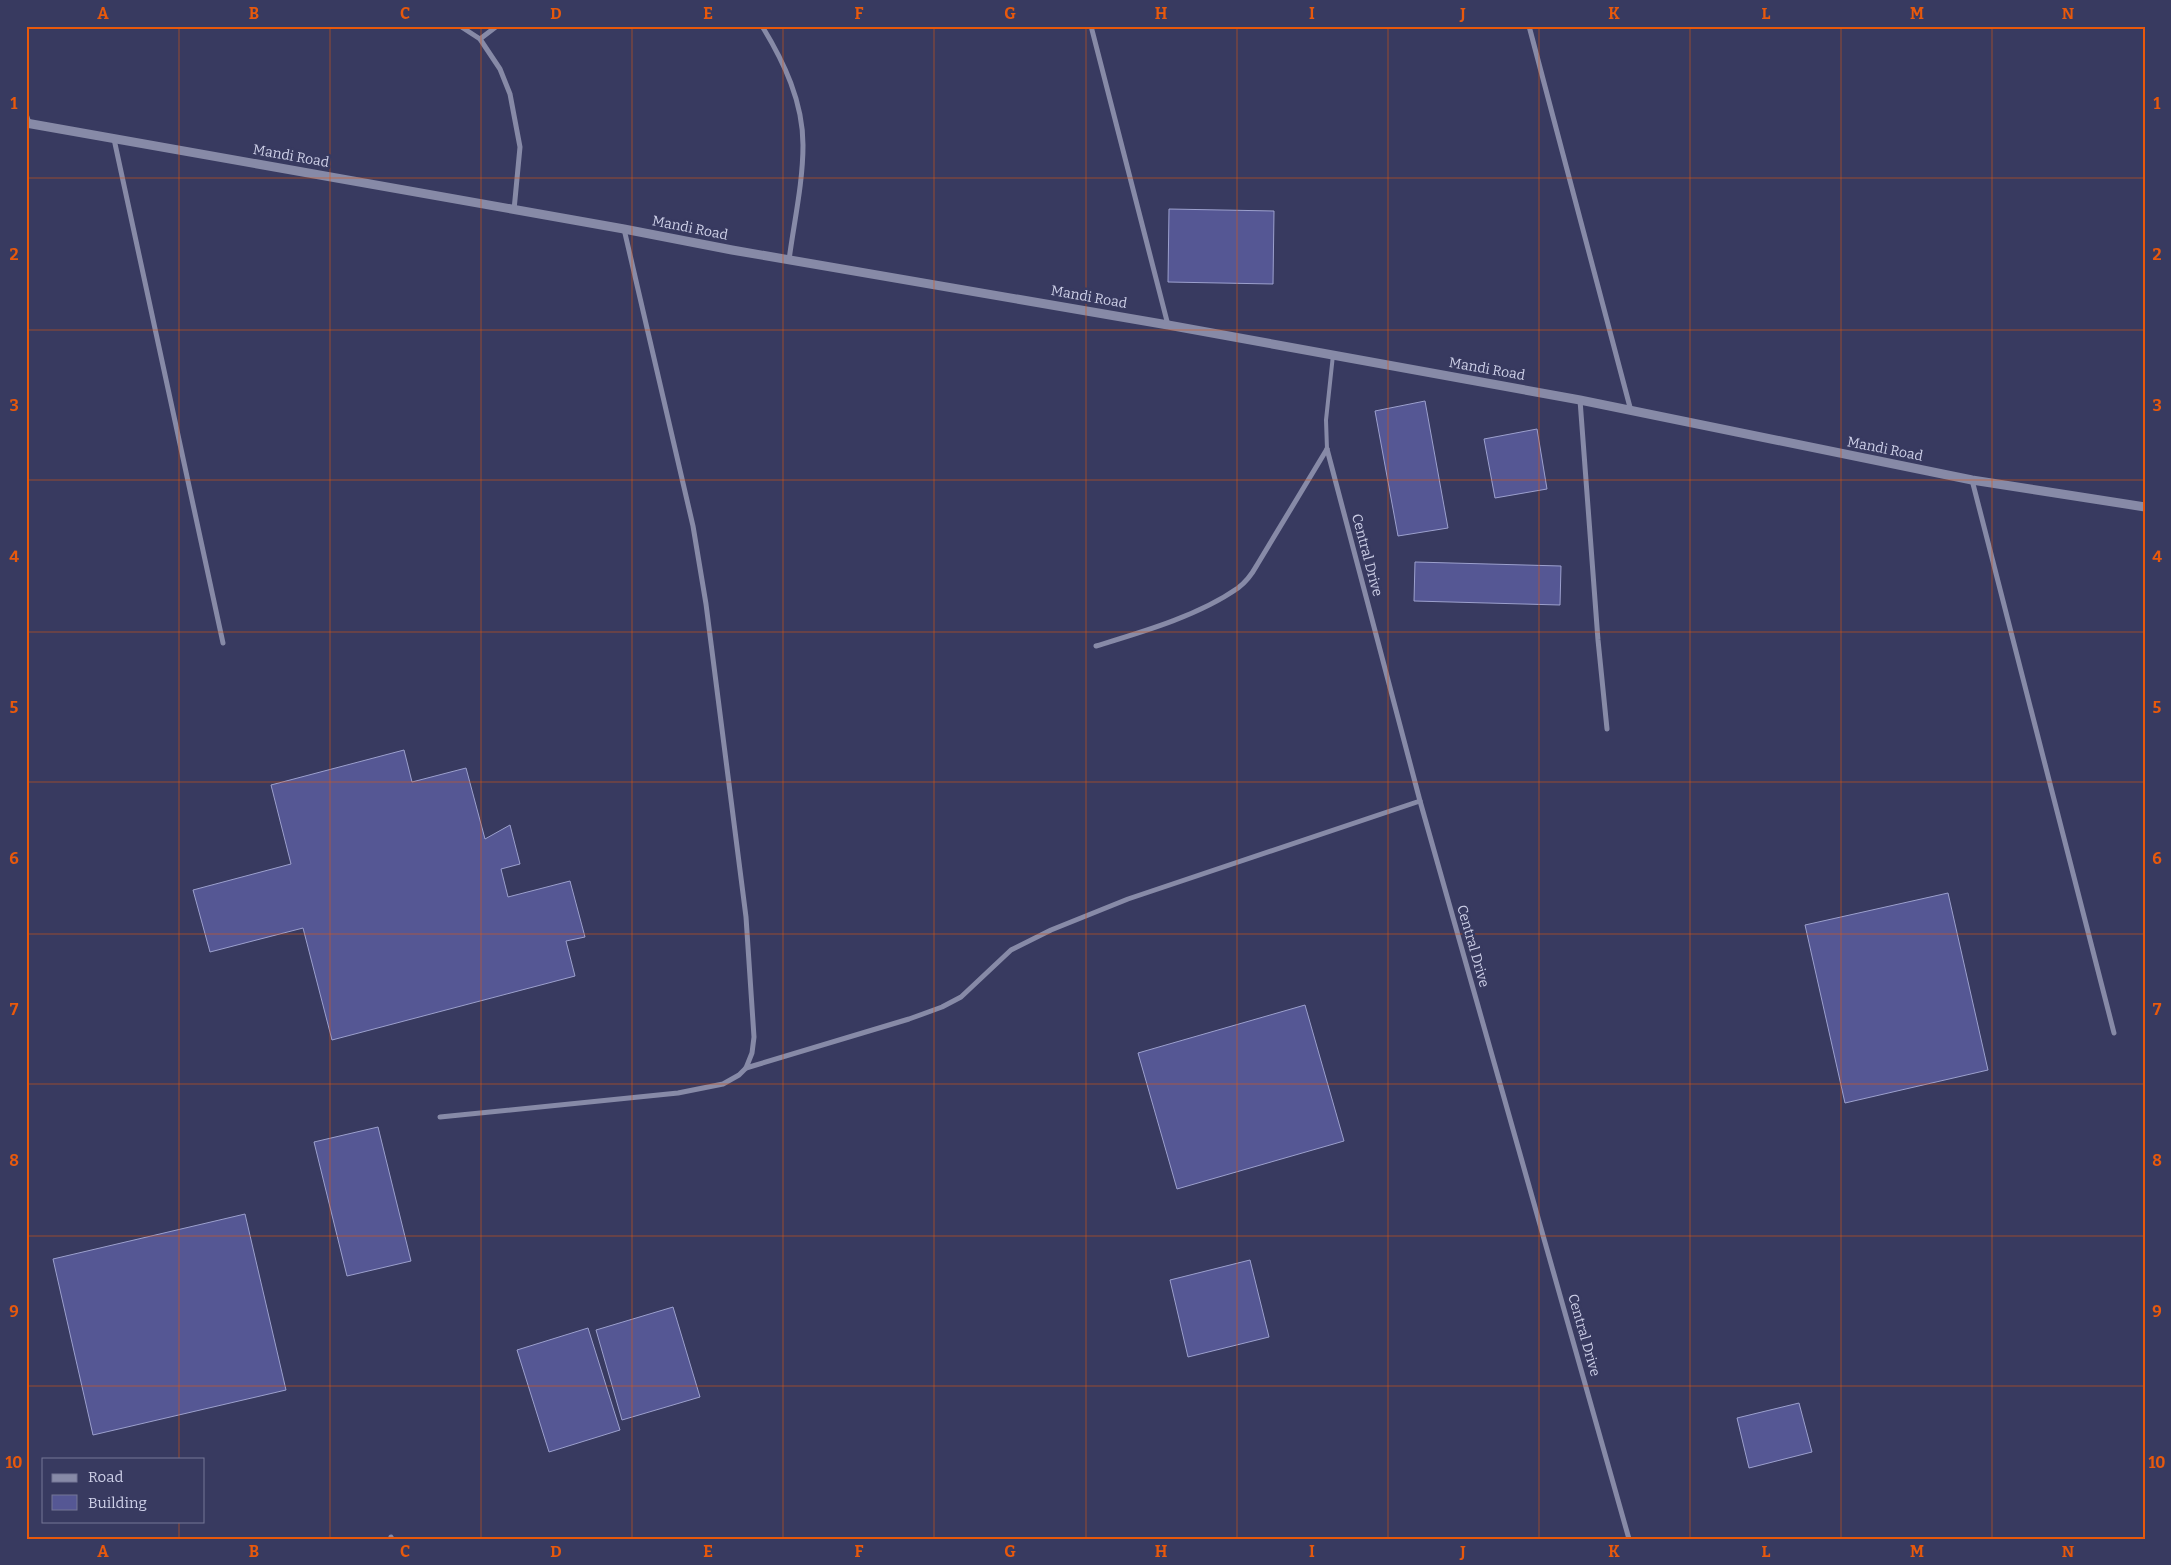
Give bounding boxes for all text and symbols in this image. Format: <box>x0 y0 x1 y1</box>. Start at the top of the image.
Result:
text: A <box>97 4 109 23</box>
text: B <box>249 4 259 23</box>
text: C <box>400 4 410 23</box>
text: D <box>550 4 562 23</box>
text: E <box>703 4 713 23</box>
text: F <box>855 4 864 23</box>
text: G <box>1004 4 1016 23</box>
text: H <box>1155 4 1168 23</box>
text: I <box>1309 4 1315 23</box>
text: J <box>1459 4 1466 23</box>
text: K <box>1608 4 1620 23</box>
text: L <box>1762 4 1771 23</box>
text: M <box>1910 4 1924 23</box>
text: N <box>2062 4 2074 23</box>
text: 1 <box>11 94 18 113</box>
text: 1 <box>2154 94 2161 113</box>
street label: Mandi Road <box>252 141 330 171</box>
street label: Mandi Road <box>651 212 729 244</box>
text: 2 <box>9 245 19 264</box>
text: 2 <box>2152 245 2162 264</box>
street label: Mandi Road <box>1050 282 1128 312</box>
street label: Mandi Road <box>1448 354 1526 384</box>
text: 3 <box>9 396 19 415</box>
text: 3 <box>2152 396 2162 415</box>
street label: Mandi Road <box>1846 433 1924 465</box>
street label: Central Drive <box>1348 512 1386 598</box>
text: 4 <box>9 547 19 566</box>
text: 4 <box>2152 547 2162 566</box>
text: 5 <box>10 698 19 717</box>
text: 5 <box>2153 698 2162 717</box>
text: 6 <box>9 849 19 868</box>
text: 6 <box>2152 849 2162 868</box>
street label: Central Drive <box>1453 903 1493 989</box>
text: 7 <box>10 1000 19 1019</box>
text: 7 <box>2153 1000 2162 1019</box>
text: 8 <box>9 1151 19 1170</box>
text: 8 <box>2152 1151 2162 1170</box>
street label: Central Drive <box>1564 1292 1604 1378</box>
text: 9 <box>9 1302 19 1321</box>
text: 9 <box>2152 1302 2162 1321</box>
text: 10 <box>5 1453 23 1472</box>
text: 10 <box>2148 1453 2166 1472</box>
legend <box>42 1458 205 1522</box>
text: Road <box>88 1468 123 1486</box>
text: Building <box>88 1494 147 1512</box>
text: A <box>97 1542 109 1561</box>
text: B <box>249 1542 259 1561</box>
text: C <box>400 1542 410 1561</box>
text: D <box>550 1542 562 1561</box>
text: E <box>703 1542 713 1561</box>
text: F <box>855 1542 864 1561</box>
text: G <box>1004 1542 1016 1561</box>
text: H <box>1155 1542 1168 1561</box>
text: I <box>1309 1542 1315 1561</box>
text: J <box>1459 1542 1466 1561</box>
text: K <box>1608 1542 1620 1561</box>
text: L <box>1762 1542 1771 1561</box>
text: M <box>1910 1542 1924 1561</box>
text: N <box>2062 1542 2074 1561</box>

